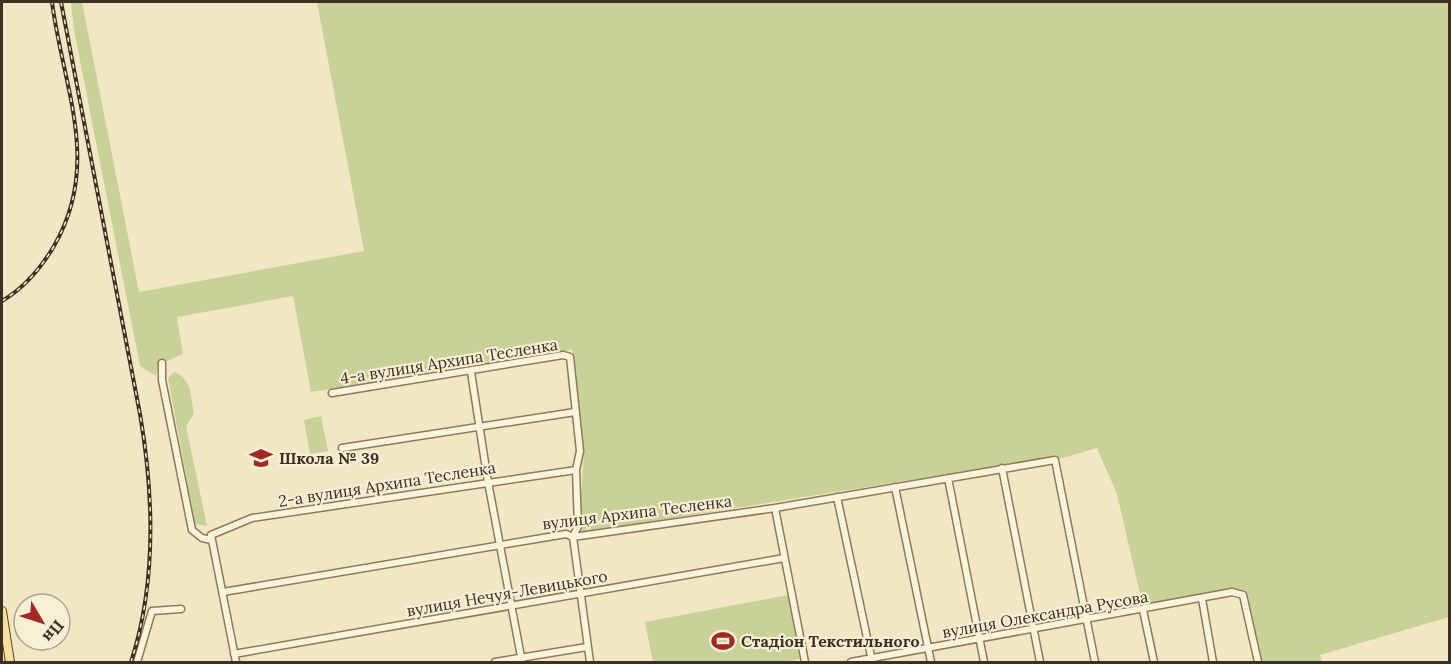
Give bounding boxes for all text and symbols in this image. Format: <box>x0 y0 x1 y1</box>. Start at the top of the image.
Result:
street label: 4-а вулиця Архипа Тесленка <box>339 334 559 388</box>
school or university icon: Школа № 39 <box>248 445 274 471</box>
place label: Школа № 39 <box>279 448 379 468</box>
street label: 2-а вулиця Архипа Тесленка <box>277 457 497 511</box>
street label: вулиця Архипа Тесленка <box>541 490 733 534</box>
street label: вулиця Нечуя-Левицького <box>405 565 609 621</box>
street label: вулиця Олександра Русова <box>940 586 1150 642</box>
north arrow <box>12 592 72 652</box>
text: Пн <box>39 616 69 647</box>
sports icon: Стадіон Текстильного <box>710 628 736 654</box>
place label: Стадіон Текстильного <box>741 631 920 651</box>

